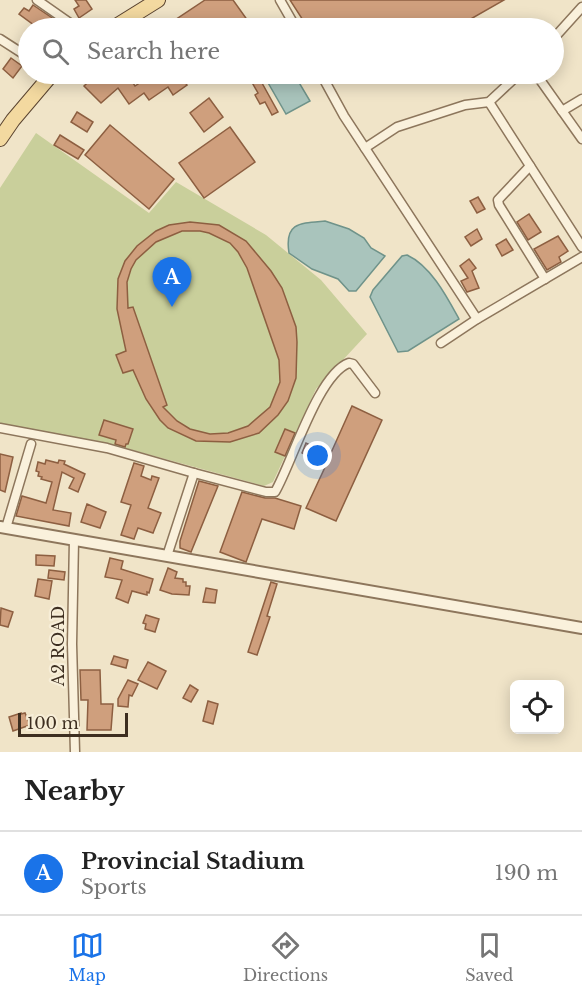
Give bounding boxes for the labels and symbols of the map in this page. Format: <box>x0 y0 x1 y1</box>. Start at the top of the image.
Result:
pin: A <box>152 258 192 307</box>
your location <box>303 441 332 470</box>
street label: A2 ROAD <box>48 606 68 687</box>
scale bar <box>18 710 128 738</box>

